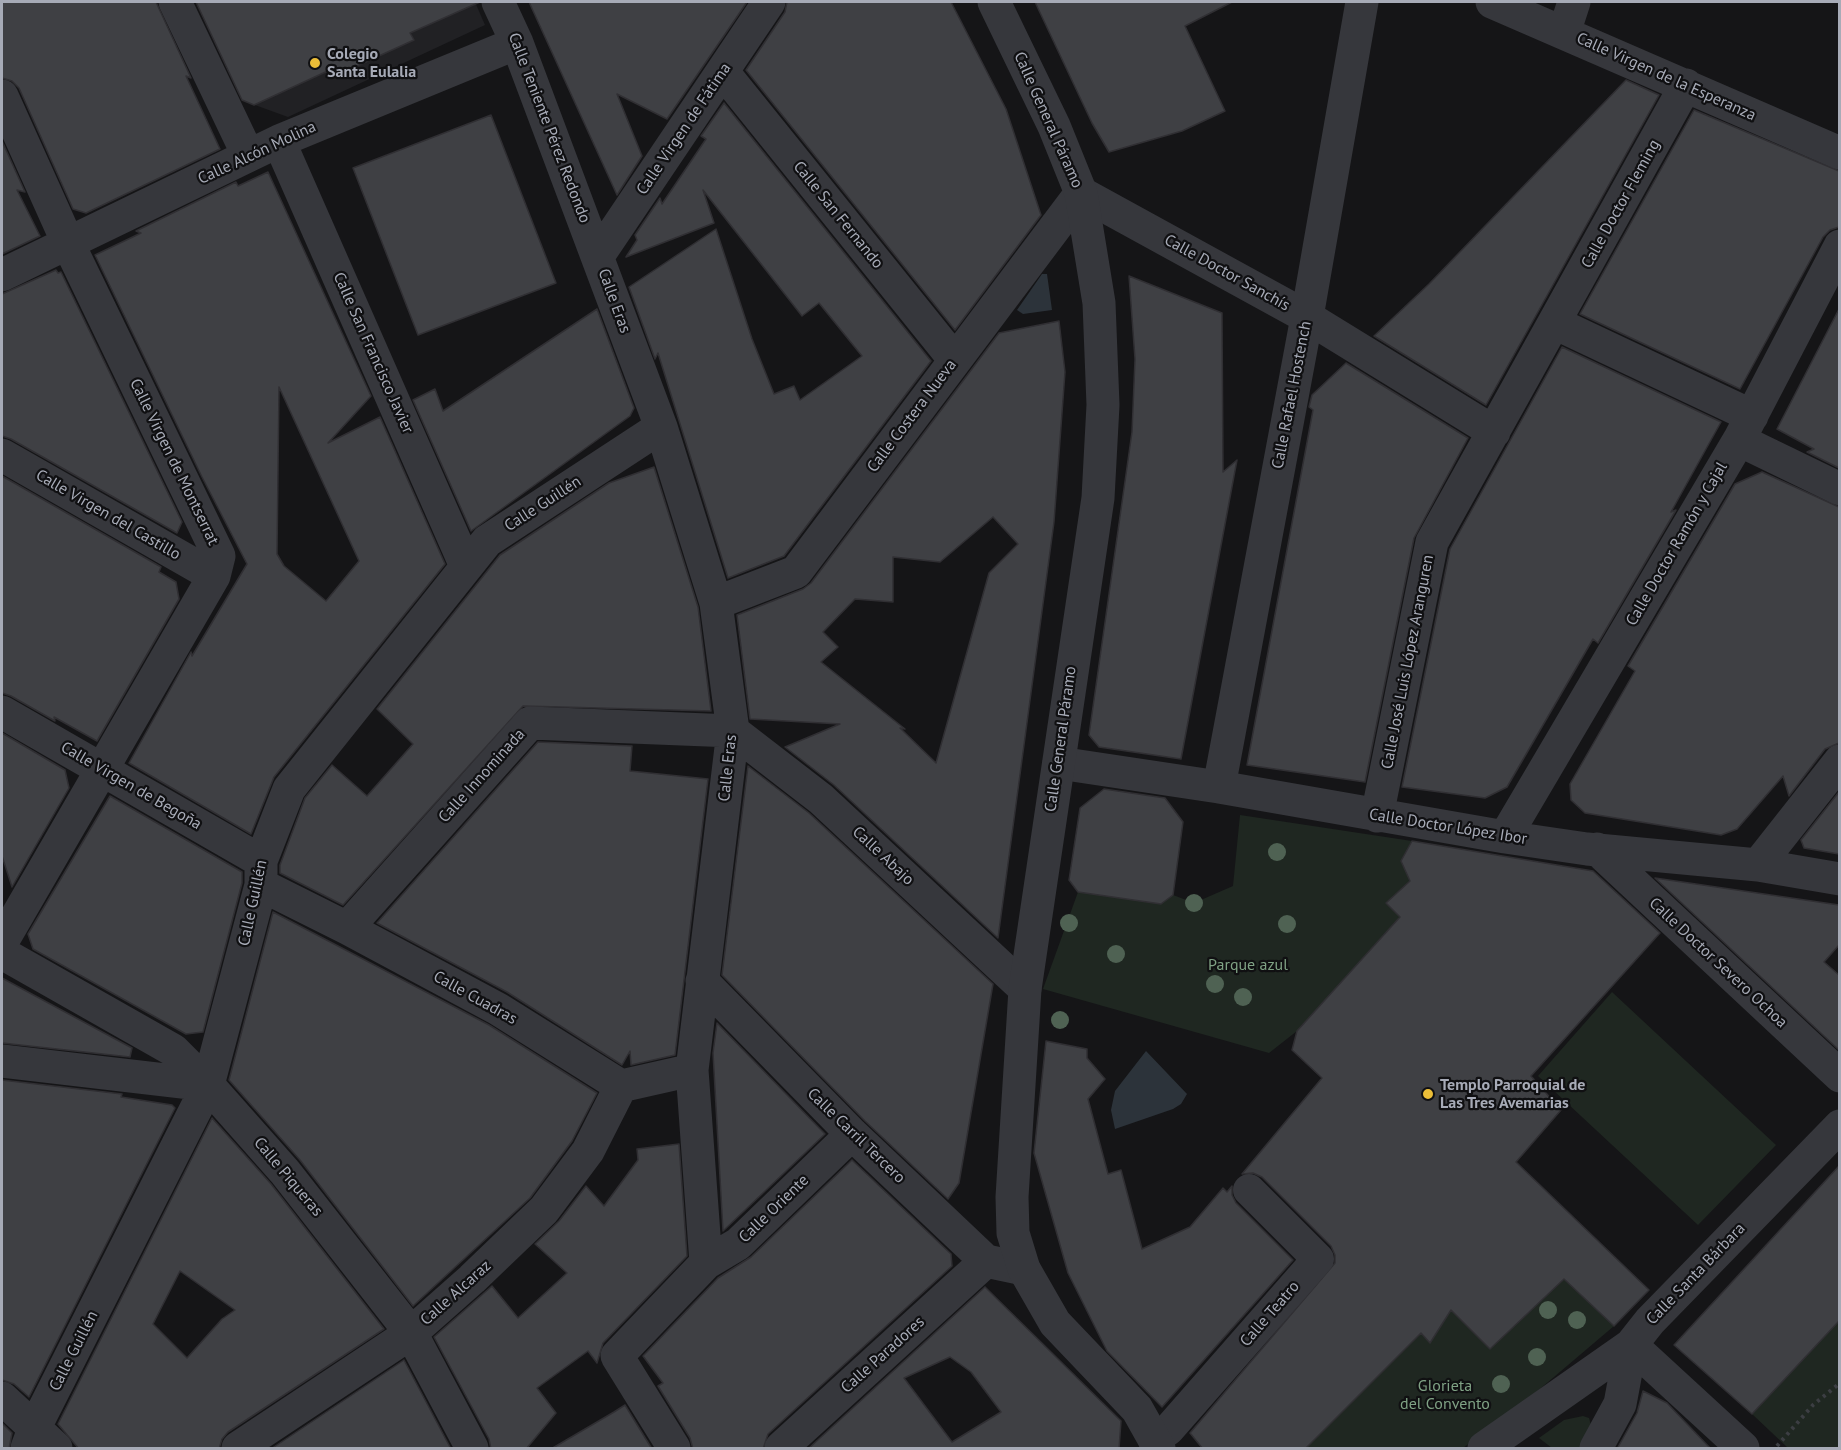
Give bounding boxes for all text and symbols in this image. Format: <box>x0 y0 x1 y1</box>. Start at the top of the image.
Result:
street label: Calle Virgen de la Esperanza <box>1573 29 1759 125</box>
street label: Calle Teniente Pérez Redondo <box>504 30 594 226</box>
place label: Colegio Santa Eulalia <box>327 44 416 82</box>
street label: Calle General Páramo <box>1009 49 1087 191</box>
marker: Colegio Santa Eulalia <box>308 56 322 70</box>
street label: Calle Virgen de Fátima <box>633 59 735 199</box>
street label: Calle Alcón Molina <box>195 117 319 189</box>
street label: Calle Doctor Fleming <box>1578 136 1664 272</box>
street label: Calle San Fernando <box>789 157 887 273</box>
street label: Calle Doctor Sanchís <box>1161 231 1293 315</box>
street label: Calle Eras <box>593 266 635 336</box>
street label: Calle San Francisco Javier <box>329 269 417 437</box>
street label: Calle Rafael Hostench <box>1268 319 1316 471</box>
street label: Calle Costera Nueva <box>863 356 961 476</box>
street label: Calle Virgen de Montserrat <box>125 376 223 548</box>
street label: Calle Doctor Ramón y Cajal <box>1622 459 1732 629</box>
street label: Calle Virgen del Castillo <box>32 466 184 564</box>
street label: Calle Guillén <box>501 472 585 536</box>
street label: Calle José Luis López Aranguren <box>1378 553 1438 771</box>
street label: Calle General Páramo <box>1041 665 1081 813</box>
street label: Calle Innominada <box>435 725 529 827</box>
street label: Calle Eras <box>715 734 741 802</box>
street label: Calle Virgen de Begoña <box>57 738 205 834</box>
street label: Calle Doctor López Ibor <box>1368 805 1528 849</box>
street label: Calle Abajo <box>848 823 918 889</box>
street label: Calle Guillén <box>235 858 271 948</box>
street label: Calle Doctor Severo Ochoa <box>1645 894 1791 1032</box>
park label: Parque azul <box>1208 955 1288 975</box>
street label: Calle Cuadras <box>430 967 520 1029</box>
place label: Templo Parroquial de Las Tres Avemarias <box>1440 1075 1585 1113</box>
street label: Calle Carril Tercero <box>803 1084 909 1188</box>
marker: Templo Parroquial de Las Tres Avemarias <box>1421 1087 1435 1101</box>
street label: Calle Piqueras <box>249 1134 327 1220</box>
street label: Calle Oriente <box>735 1171 813 1247</box>
street label: Calle Santa Bárbara <box>1643 1219 1749 1329</box>
street label: Calle Alcaraz <box>417 1256 495 1330</box>
street label: Calle Teatro <box>1236 1277 1304 1351</box>
street label: Calle Guillén <box>46 1308 102 1394</box>
street label: Calle Paradores <box>837 1312 929 1398</box>
park label: Glorieta del Convento <box>1400 1376 1490 1414</box>

